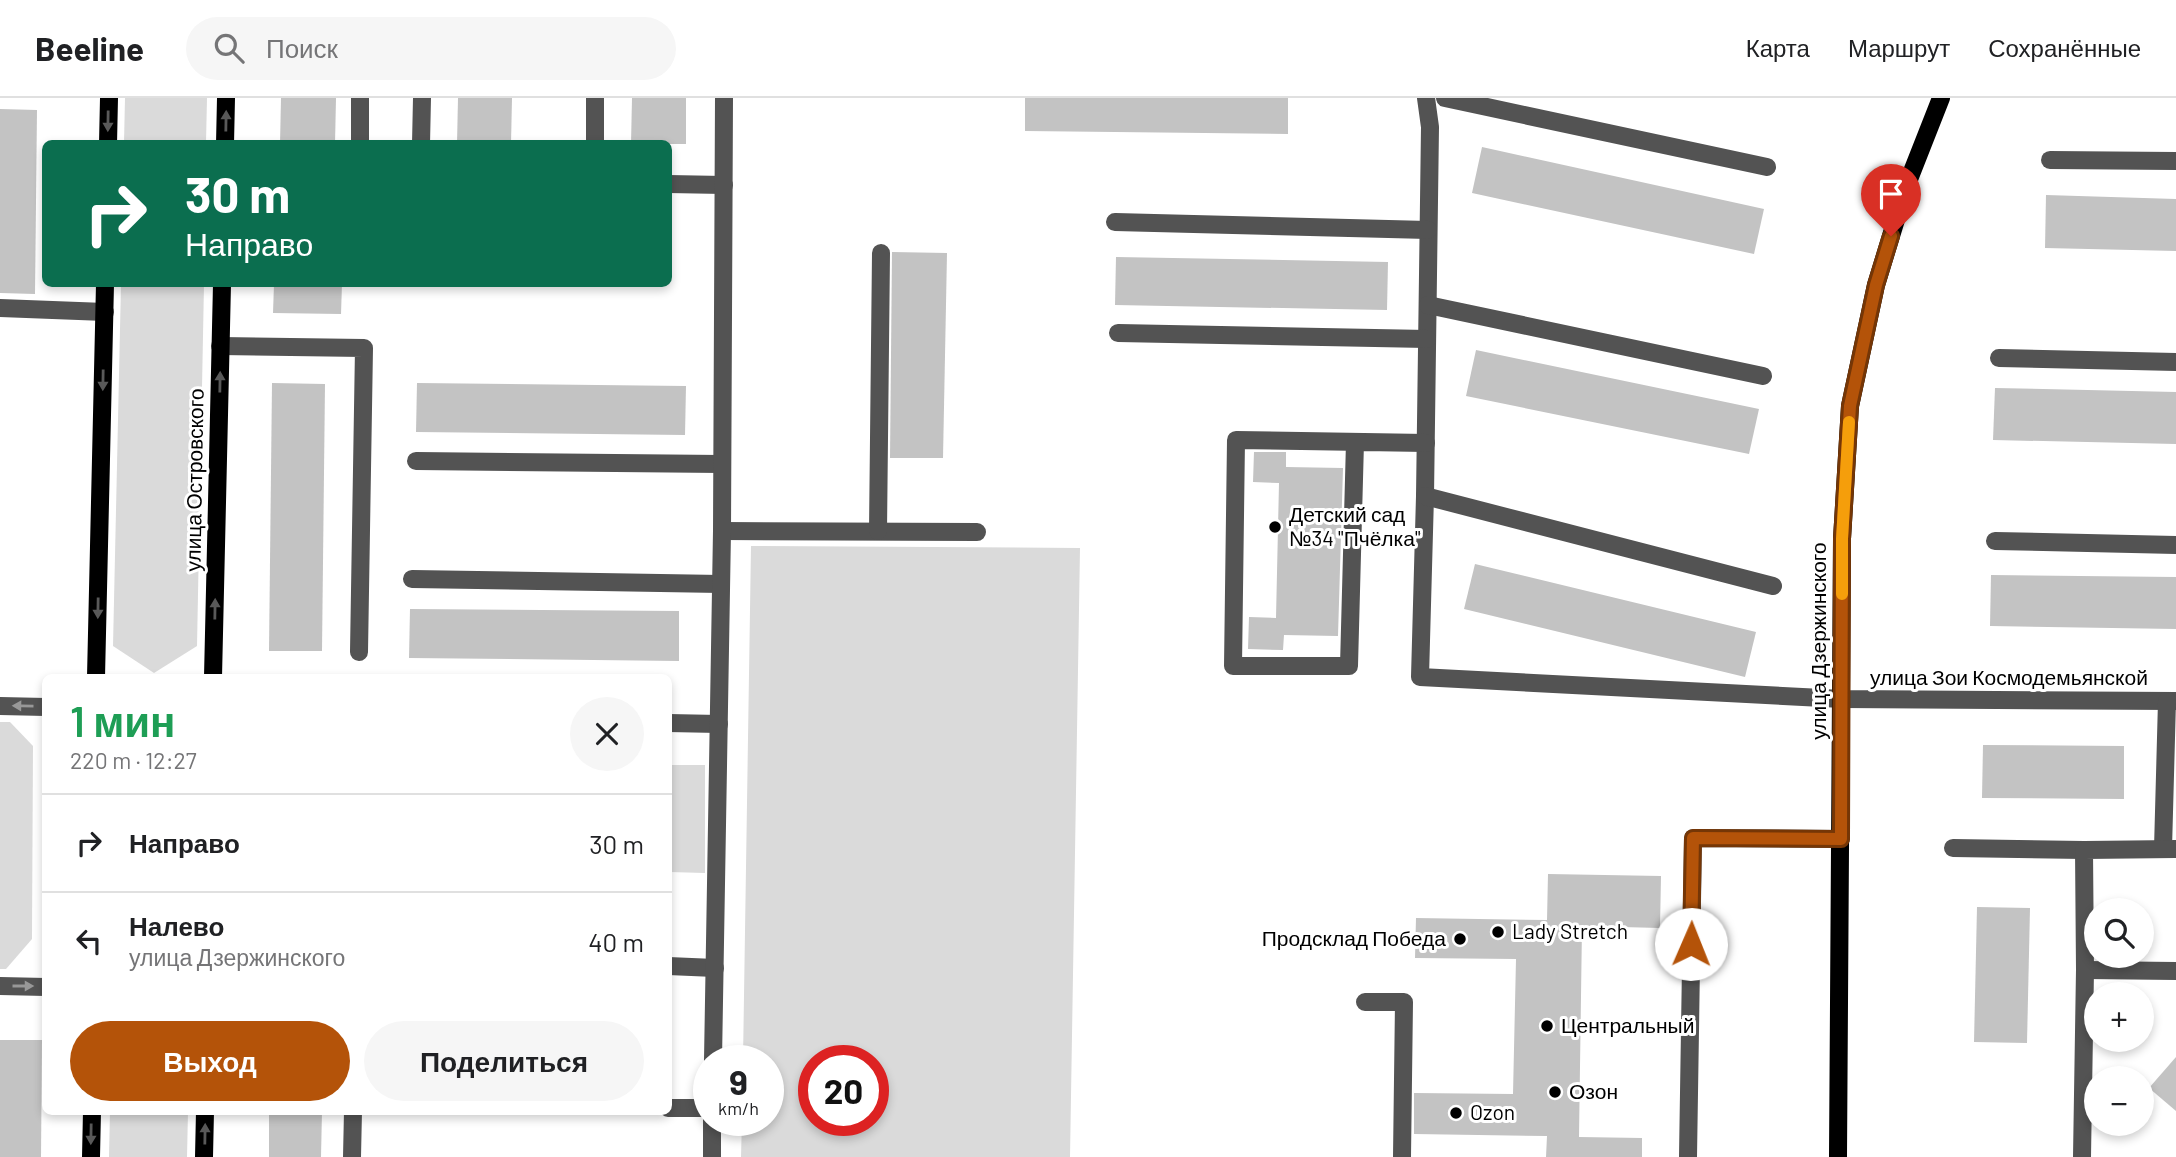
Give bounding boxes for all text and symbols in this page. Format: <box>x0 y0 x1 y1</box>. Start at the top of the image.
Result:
search box <box>186 17 676 80</box>
text: Beeline <box>35 28 144 68</box>
icon: search <box>210 29 248 67</box>
text: Поиск <box>266 32 338 63</box>
text: Карта <box>1746 33 1810 62</box>
text: Маршрут <box>1848 33 1950 62</box>
text: Сохранённые <box>1988 33 2141 62</box>
one-way arrow <box>103 110 114 132</box>
one-way arrow <box>220 110 232 132</box>
text: 30 m <box>185 164 290 223</box>
pin <box>1861 164 1921 236</box>
icon: right <box>70 168 161 259</box>
icon: arrive <box>1872 175 1910 213</box>
text: Направо <box>185 224 313 262</box>
one-way arrow <box>97 369 109 391</box>
one-way arrow <box>214 370 225 392</box>
street label: улица Островского <box>179 388 208 572</box>
place label: Детский сад №34 "Пчёлка" <box>1289 501 1420 550</box>
marker: Детский сад №34 "Пчёлка" <box>1267 519 1283 535</box>
street label: улица Дзержинского <box>1805 542 1830 740</box>
one-way arrow <box>92 597 104 619</box>
one-way arrow <box>209 598 220 620</box>
street label: улица Зои Космодемьянской <box>1870 664 2148 689</box>
text: 1 мин <box>70 695 175 745</box>
button: close <box>570 697 644 771</box>
one-way arrow <box>12 701 34 712</box>
text: 220 m · 12:27 <box>70 746 197 774</box>
icon: right <box>70 824 108 862</box>
text: Направо <box>129 827 240 858</box>
text: 30 m <box>589 828 644 859</box>
map controls <box>2084 898 2154 1136</box>
button: search <box>2084 898 2154 968</box>
position arrow <box>1654 907 1728 981</box>
text: Налево <box>129 910 224 941</box>
place label: Lady Stretch <box>1512 918 1628 943</box>
icon: left <box>70 922 108 960</box>
marker: Lady Stretch <box>1490 924 1506 940</box>
place label: Продсклад Победа <box>1262 925 1446 950</box>
text: 40 m <box>588 926 644 957</box>
marker: Продсклад Победа <box>1452 931 1468 947</box>
text: улица Дзержинского <box>129 943 345 971</box>
one-way arrow <box>12 981 34 992</box>
button: + <box>2084 982 2154 1052</box>
place label: Центральный <box>1561 1012 1694 1037</box>
marker: Центральный <box>1539 1018 1555 1034</box>
button: Выход <box>70 1021 350 1101</box>
button: Поделиться <box>364 1021 644 1101</box>
speed limit sign: 20 <box>798 1045 889 1136</box>
text: 9 <box>729 1060 748 1102</box>
button: − <box>2084 1066 2154 1136</box>
place label: Озон <box>1569 1078 1618 1103</box>
marker: Озон <box>1547 1084 1563 1100</box>
text: km/h <box>718 1097 759 1119</box>
place label: Ozon <box>1470 1099 1515 1124</box>
marker: Ozon <box>1448 1105 1464 1121</box>
one-way arrow <box>85 1123 97 1145</box>
one-way arrow <box>199 1123 210 1145</box>

